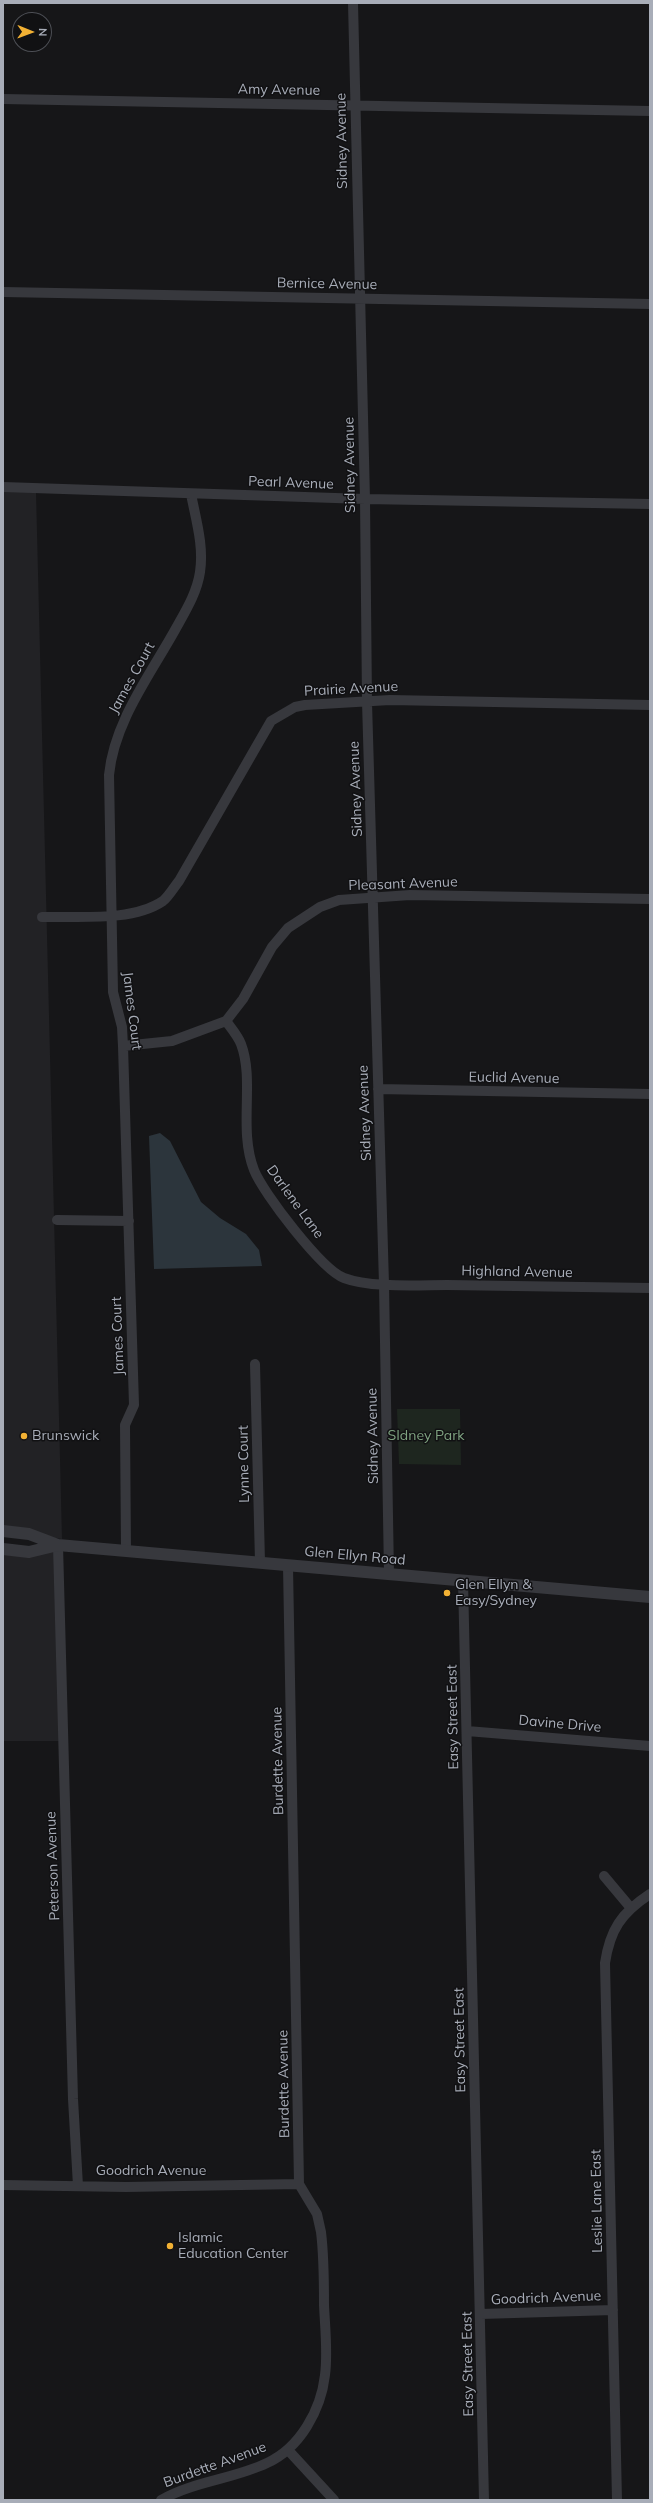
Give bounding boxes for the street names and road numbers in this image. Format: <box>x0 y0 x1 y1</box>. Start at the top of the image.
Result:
street label: Amy Avenue <box>238 81 320 99</box>
street label: Sidney Avenue <box>333 93 351 189</box>
street label: Bernice Avenue <box>277 275 377 293</box>
street label: Sidney Avenue <box>341 417 359 513</box>
street label: Pearl Avenue <box>248 473 334 493</box>
street label: James Court <box>105 639 159 717</box>
street label: Prairie Avenue <box>304 678 398 700</box>
street label: Sidney Avenue <box>346 741 366 837</box>
street label: Pleasant Avenue <box>348 874 458 894</box>
street label: James Court <box>119 971 145 1051</box>
street label: Sidney Avenue <box>355 1065 375 1161</box>
street label: Euclid Avenue <box>468 1069 560 1087</box>
street label: Darlene Lane <box>263 1162 327 1242</box>
street label: Highland Avenue <box>461 1263 573 1281</box>
street label: James Court <box>108 1296 128 1376</box>
street label: Sidney Avenue <box>364 1388 382 1484</box>
street label: Lynne Court <box>235 1425 253 1503</box>
street label: Glen Ellyn Road <box>304 1543 406 1569</box>
street label: Easy Street East <box>444 1664 462 1770</box>
street label: Burdette Avenue <box>269 1707 287 1815</box>
street label: Davine Drive <box>518 1712 602 1736</box>
street label: Peterson Avenue <box>43 1811 63 1921</box>
street label: Easy Street East <box>451 1987 469 2093</box>
street label: Burdette Avenue <box>275 2030 293 2138</box>
street label: Leslie Lane East <box>588 2149 606 2253</box>
street label: Goodrich Avenue <box>96 2163 206 2179</box>
street label: Goodrich Avenue <box>490 2288 602 2308</box>
street label: Easy Street East <box>459 2311 477 2417</box>
street label: Burdette Avenue <box>161 2439 269 2491</box>

